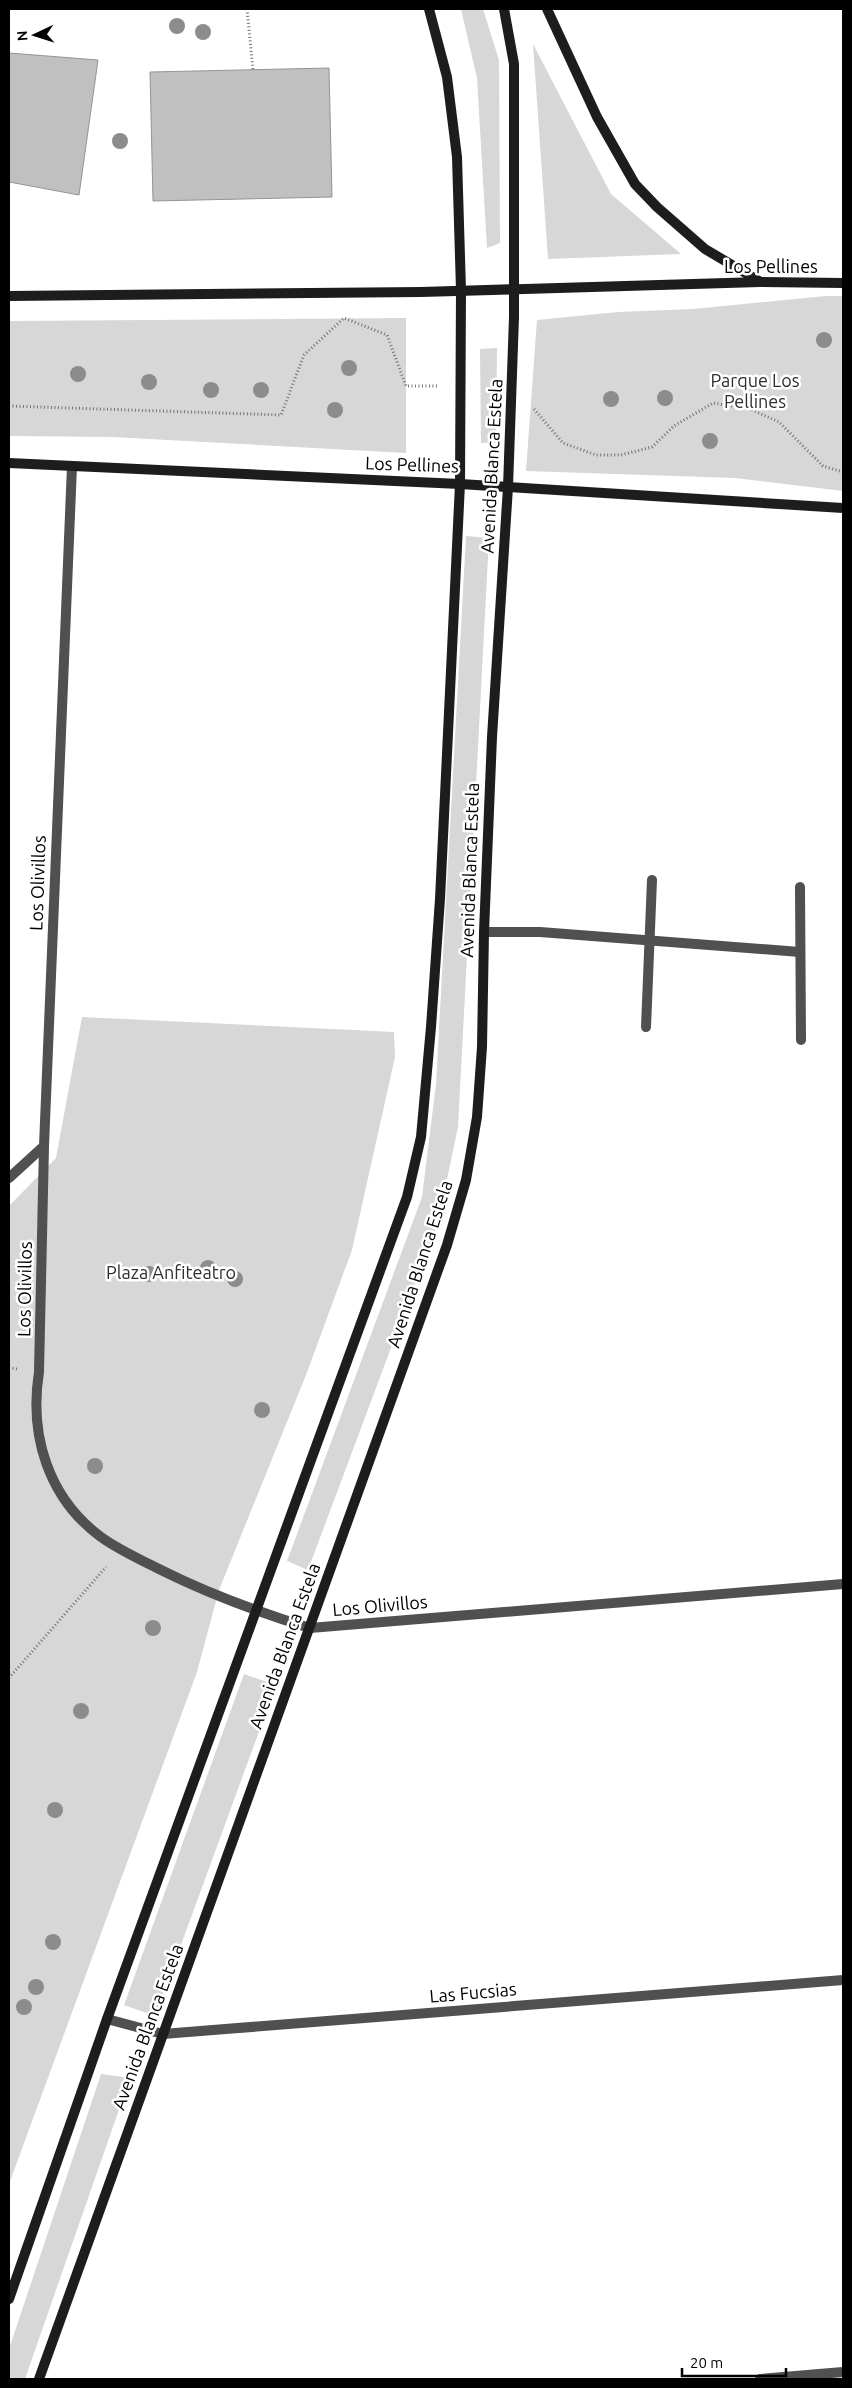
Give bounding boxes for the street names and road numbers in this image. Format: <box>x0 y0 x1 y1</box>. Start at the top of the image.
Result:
street label: Los Pellines <box>724 256 818 276</box>
street label: Avenida Blanca Estela <box>476 378 506 554</box>
street label: Los Pellines <box>365 452 459 476</box>
street label: Avenida Blanca Estela <box>456 782 482 958</box>
street label: Los Olivillos <box>25 835 49 931</box>
street label: Avenida Blanca Estela <box>382 1177 456 1350</box>
street label: Los Olivillos <box>13 1241 35 1337</box>
street label: Avenida Blanca Estela <box>245 1560 323 1731</box>
street label: Los Olivillos <box>331 1591 429 1619</box>
street label: Avenida Blanca Estela <box>108 1941 186 2112</box>
street label: Las Fucsias <box>428 1978 518 2006</box>

